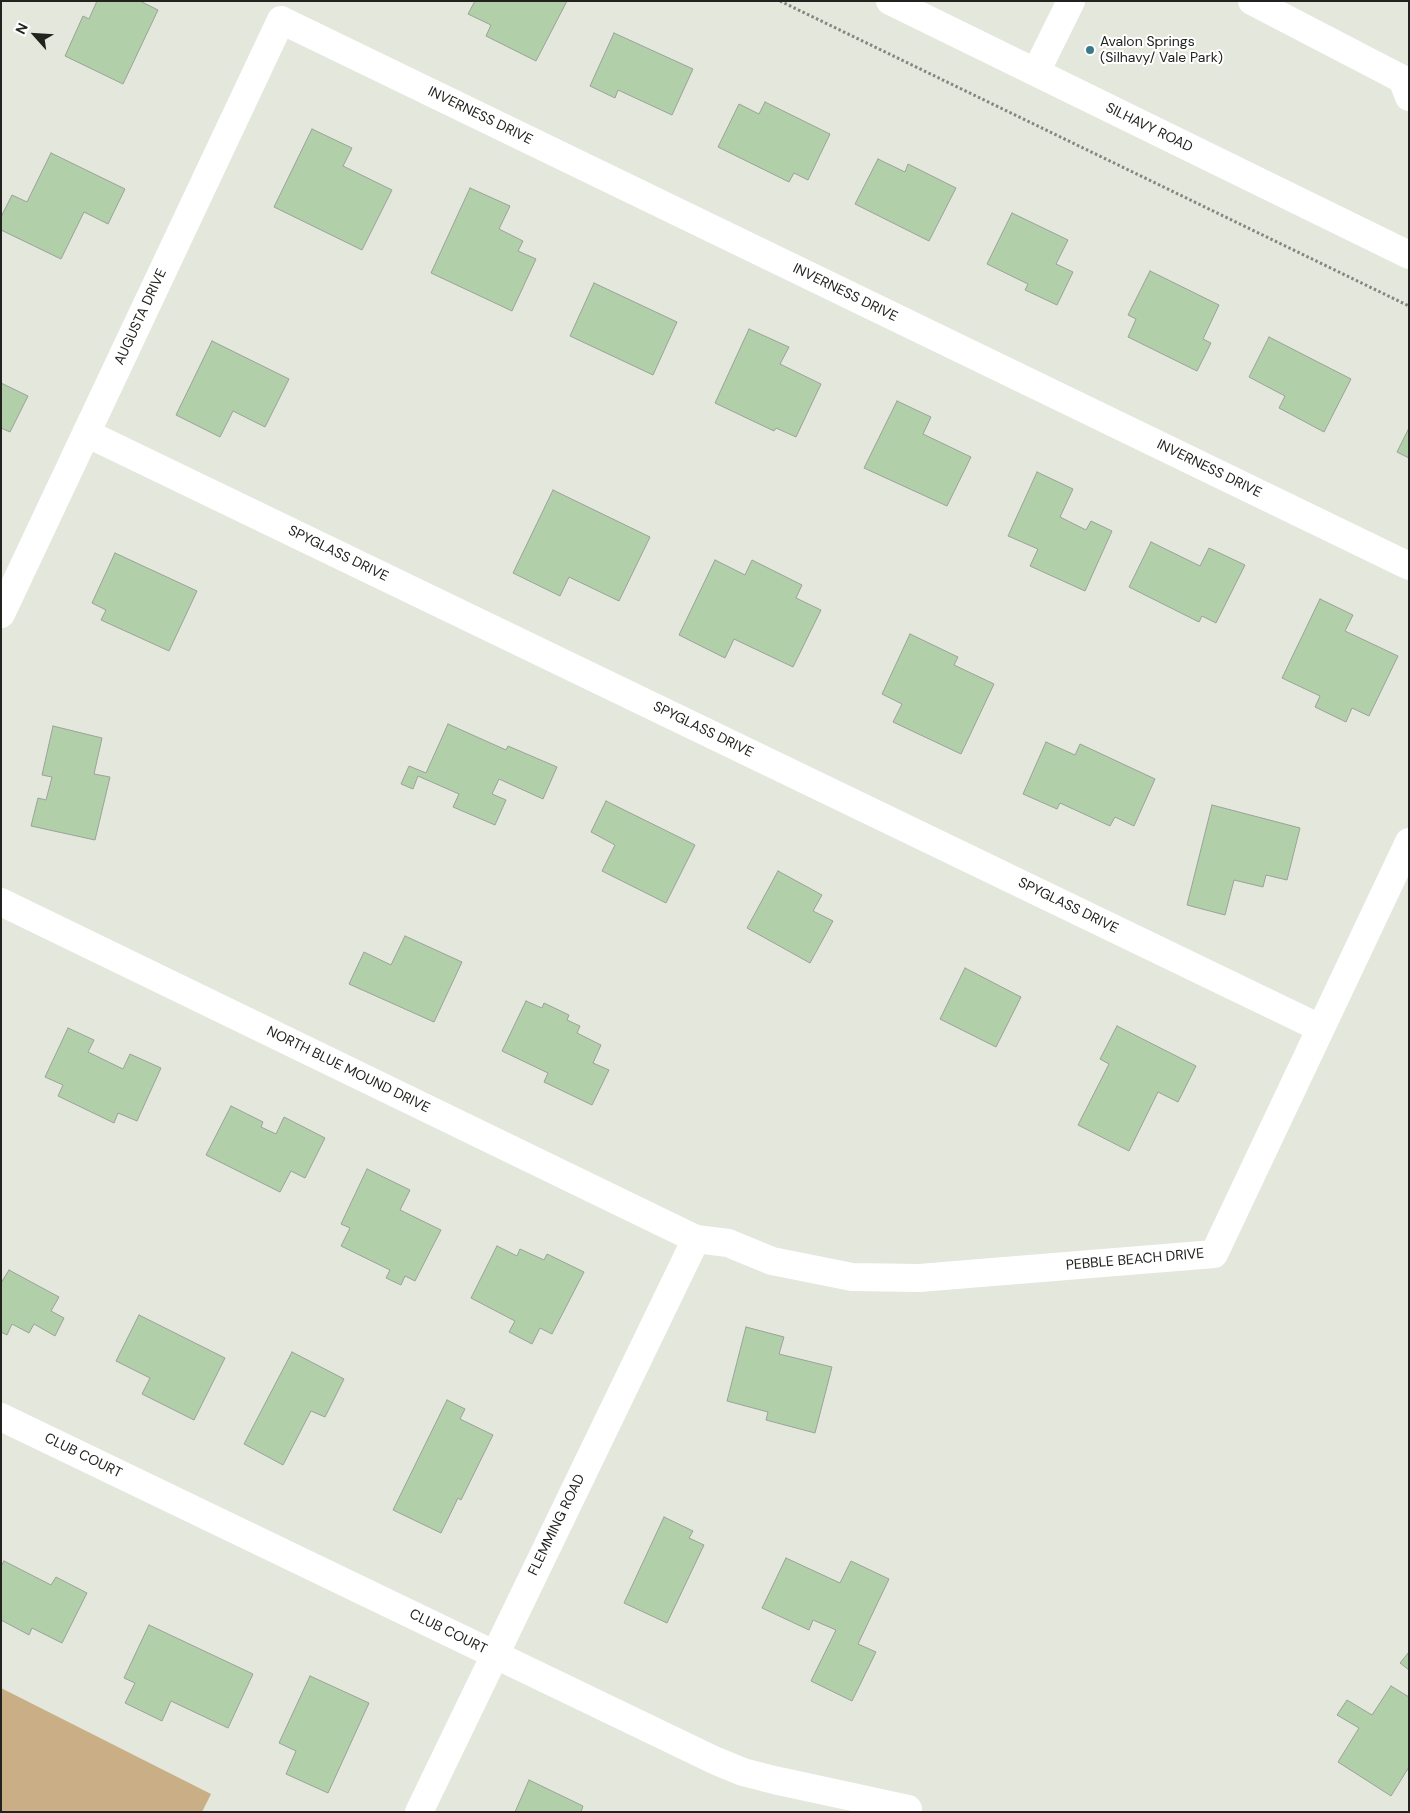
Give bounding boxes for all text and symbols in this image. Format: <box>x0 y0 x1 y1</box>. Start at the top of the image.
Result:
north arrow <box>10 10 60 60</box>
text: N <box>11 20 32 37</box>
place label: Avalon Springs (Silhavy/ Vale Park) <box>1100 34 1223 66</box>
marker: Avalon Springs (Silhavy/ Vale Park) <box>1084 44 1096 56</box>
street label: INVERNESS DRIVE <box>425 83 535 149</box>
street label: SILHAVY ROAD <box>1103 100 1195 156</box>
street label: INVERNESS DRIVE <box>790 260 900 326</box>
street label: AUGUSTA DRIVE <box>111 266 171 368</box>
street label: INVERNESS DRIVE <box>1154 436 1264 502</box>
street label: SPYGLASS DRIVE <box>285 523 391 585</box>
street label: SPYGLASS DRIVE <box>650 699 756 761</box>
street label: SPYGLASS DRIVE <box>1015 875 1121 937</box>
street label: NORTH BLUE MOUND DRIVE <box>264 1023 432 1117</box>
street label: PEBBLE BEACH DRIVE <box>1065 1246 1205 1274</box>
street label: CLUB COURT <box>41 1430 125 1482</box>
street label: FLEMMING ROAD <box>525 1471 589 1579</box>
street label: CLUB COURT <box>406 1606 490 1658</box>

